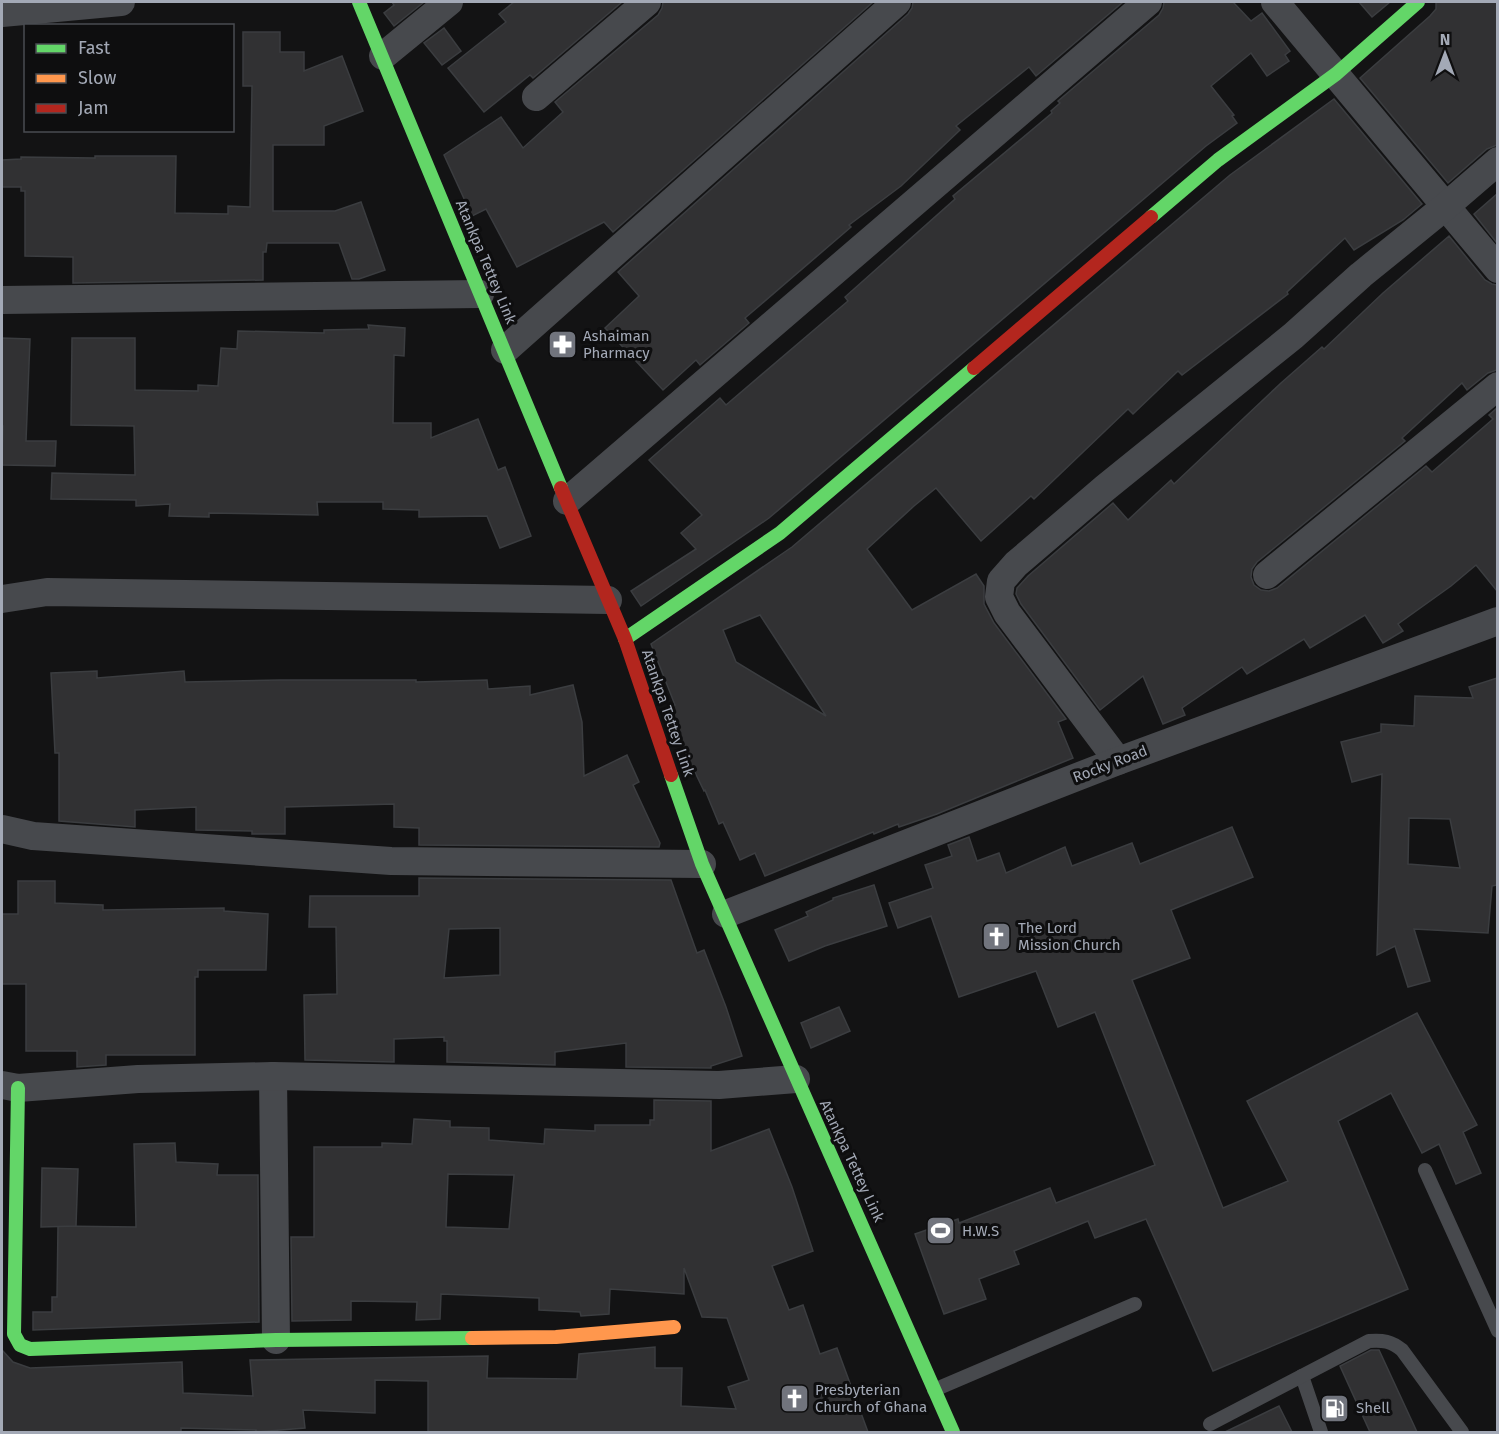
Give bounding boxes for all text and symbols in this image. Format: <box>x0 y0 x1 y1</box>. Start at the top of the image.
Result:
legend <box>24 24 234 132</box>
north arrow <box>1415 24 1475 84</box>
text: N <box>1440 30 1450 49</box>
text: Fast <box>78 37 111 59</box>
text: Slow <box>78 67 117 89</box>
text: Jam <box>78 97 109 119</box>
street label: Atankpa Tettey Link <box>452 197 520 327</box>
place label: Ashaiman Pharmacy <box>583 327 650 362</box>
pharmacy icon: Ashaiman Pharmacy <box>546 329 578 361</box>
street label: Atankpa Tettey Link <box>638 647 698 779</box>
street label: Rocky Road <box>1070 742 1150 786</box>
place label: The Lord Mission Church <box>1018 919 1121 954</box>
church icon: The Lord Mission Church <box>981 921 1013 953</box>
street label: Atankpa Tettey Link <box>816 1097 888 1225</box>
sports icon: H.W.S <box>925 1215 957 1247</box>
place label: H.W.S <box>962 1222 999 1240</box>
place label: Presbyterian Church of Ghana <box>815 1381 927 1416</box>
church icon: Presbyterian Church of Ghana <box>778 1383 810 1415</box>
fuel station icon: Shell <box>1319 1392 1351 1424</box>
place label: Shell <box>1356 1399 1391 1417</box>

